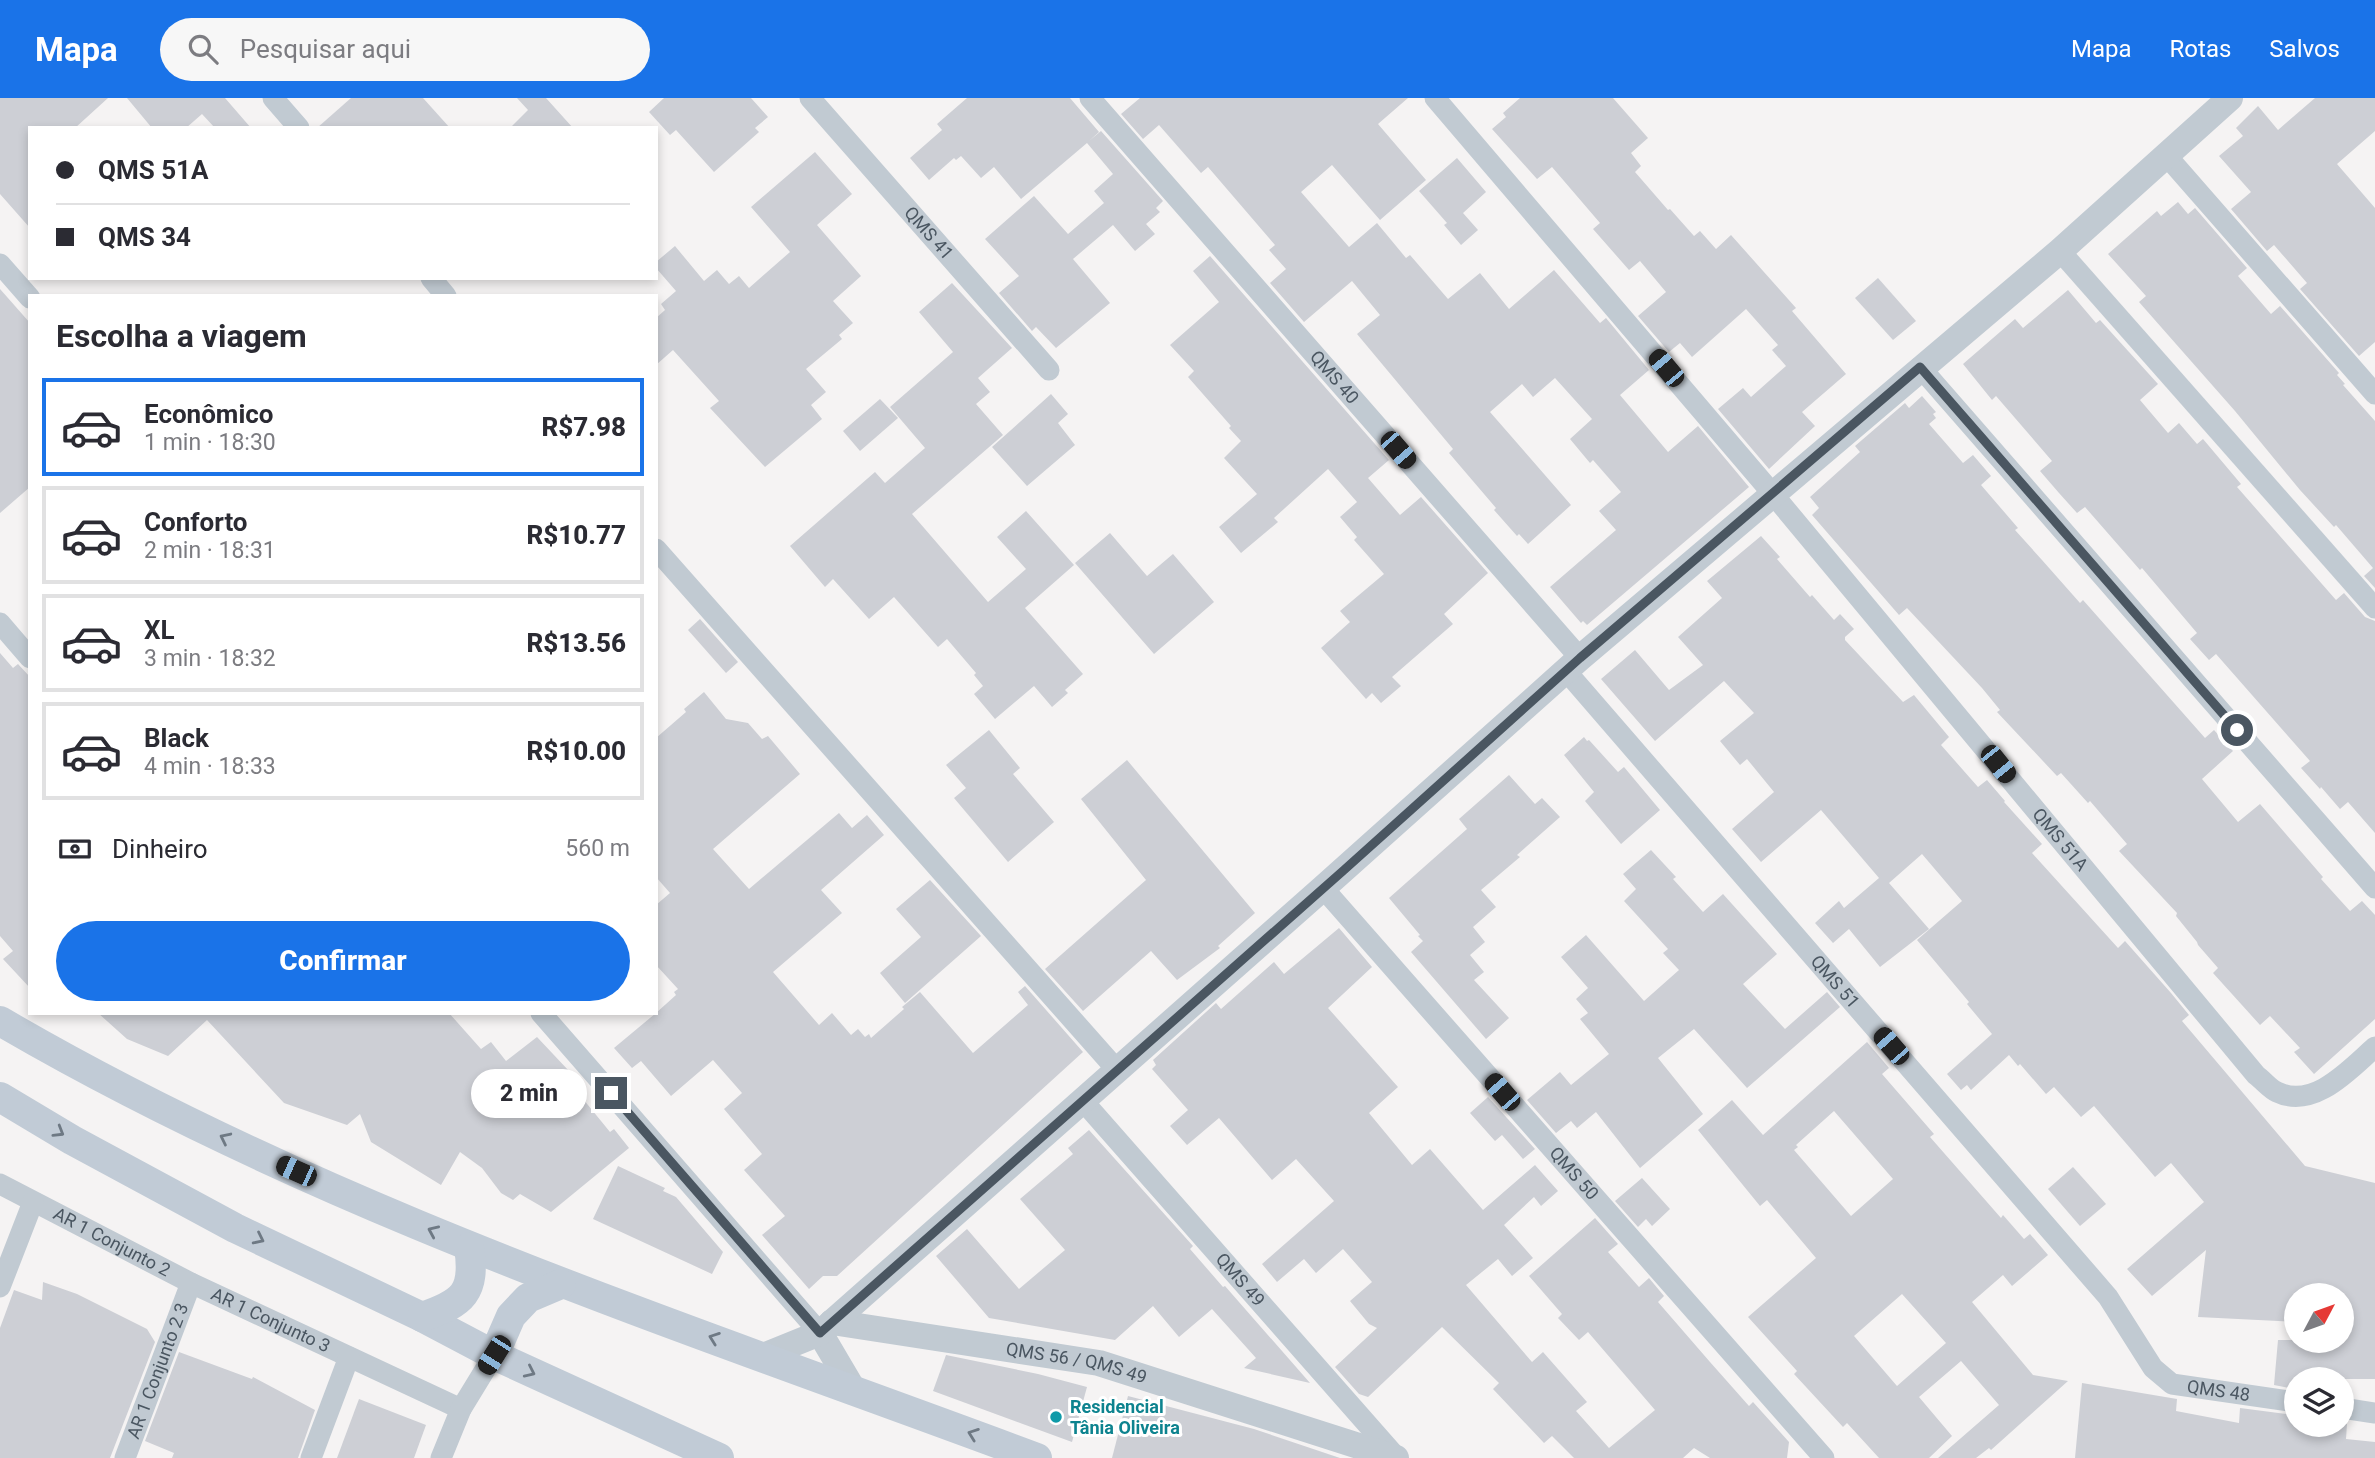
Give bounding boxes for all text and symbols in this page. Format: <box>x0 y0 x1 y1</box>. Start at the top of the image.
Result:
search box <box>160 18 650 81</box>
text: Mapa <box>35 30 118 69</box>
icon: search <box>184 30 222 68</box>
text: Pesquisar aqui <box>240 34 411 64</box>
text: Mapa <box>2071 35 2132 63</box>
text: Rotas <box>2170 35 2231 63</box>
text: Salvos <box>2269 35 2340 63</box>
text: QMS 51A <box>98 155 208 185</box>
street label: QMS 41 <box>900 202 958 264</box>
text: QMS 34 <box>98 222 191 252</box>
text: Escolha a viagem <box>56 317 307 355</box>
car <box>1645 345 1688 391</box>
street label: QMS 40 <box>1306 346 1363 408</box>
icon: car <box>60 396 123 459</box>
text: Econômico <box>144 399 273 429</box>
text: R$7.98 <box>542 412 626 442</box>
car <box>1377 427 1420 473</box>
text: 1 min · 18:30 <box>144 429 276 456</box>
icon: car <box>60 504 123 567</box>
text: Conforto <box>144 507 248 537</box>
text: R$10.77 <box>527 520 626 550</box>
text: 2 min · 18:31 <box>144 537 276 564</box>
icon: car <box>60 612 123 675</box>
text: XL <box>144 615 175 645</box>
text: R$13.56 <box>527 628 626 658</box>
text: 3 min · 18:32 <box>144 645 276 672</box>
route start <box>2221 714 2253 746</box>
icon: car <box>60 720 123 783</box>
text: Black <box>144 723 209 753</box>
text: R$10.00 <box>527 736 626 766</box>
car <box>1977 741 2020 787</box>
text: 4 min · 18:33 <box>144 753 276 780</box>
street label: QMS 51A <box>2028 804 2093 875</box>
icon: cash <box>56 830 94 868</box>
text: Dinheiro <box>112 834 208 864</box>
text: 560 m <box>565 835 630 862</box>
button: Confirmar <box>56 921 630 1001</box>
street label: QMS 51 <box>1807 951 1864 1012</box>
car <box>1870 1023 1913 1069</box>
callout: 2 min <box>471 1068 586 1118</box>
car <box>1481 1069 1524 1115</box>
route end <box>595 1077 627 1109</box>
text: 2 min <box>500 1080 558 1107</box>
one-way arrow <box>51 1124 64 1137</box>
one-way arrow <box>220 1132 232 1146</box>
street label: QMS 50 <box>1545 1142 1603 1204</box>
car <box>273 1153 320 1189</box>
street label: AR 1 Conjunto 2 <box>50 1203 174 1280</box>
one-way arrow <box>428 1225 440 1239</box>
one-way arrow <box>252 1231 264 1245</box>
street label: QMS 49 <box>1212 1249 1269 1310</box>
street label: AR 1 Conjunto 3 <box>208 1283 334 1356</box>
north arrow <box>2284 1283 2354 1353</box>
map controls <box>2284 1283 2354 1437</box>
street label: AR 1 Conjunto 2 3 <box>122 1300 192 1442</box>
car <box>474 1332 515 1378</box>
one-way arrow <box>708 1332 720 1346</box>
street label: QMS 56 / QMS 49 <box>1005 1338 1150 1388</box>
one-way arrow <box>522 1363 535 1377</box>
button: layers <box>2284 1367 2354 1437</box>
street label: QMS 48 <box>2186 1375 2252 1405</box>
place label: Residencial Tânia Oliveira <box>1070 1396 1180 1438</box>
marker: Residencial Tânia Oliveira <box>1048 1409 1064 1425</box>
one-way arrow <box>968 1428 980 1442</box>

